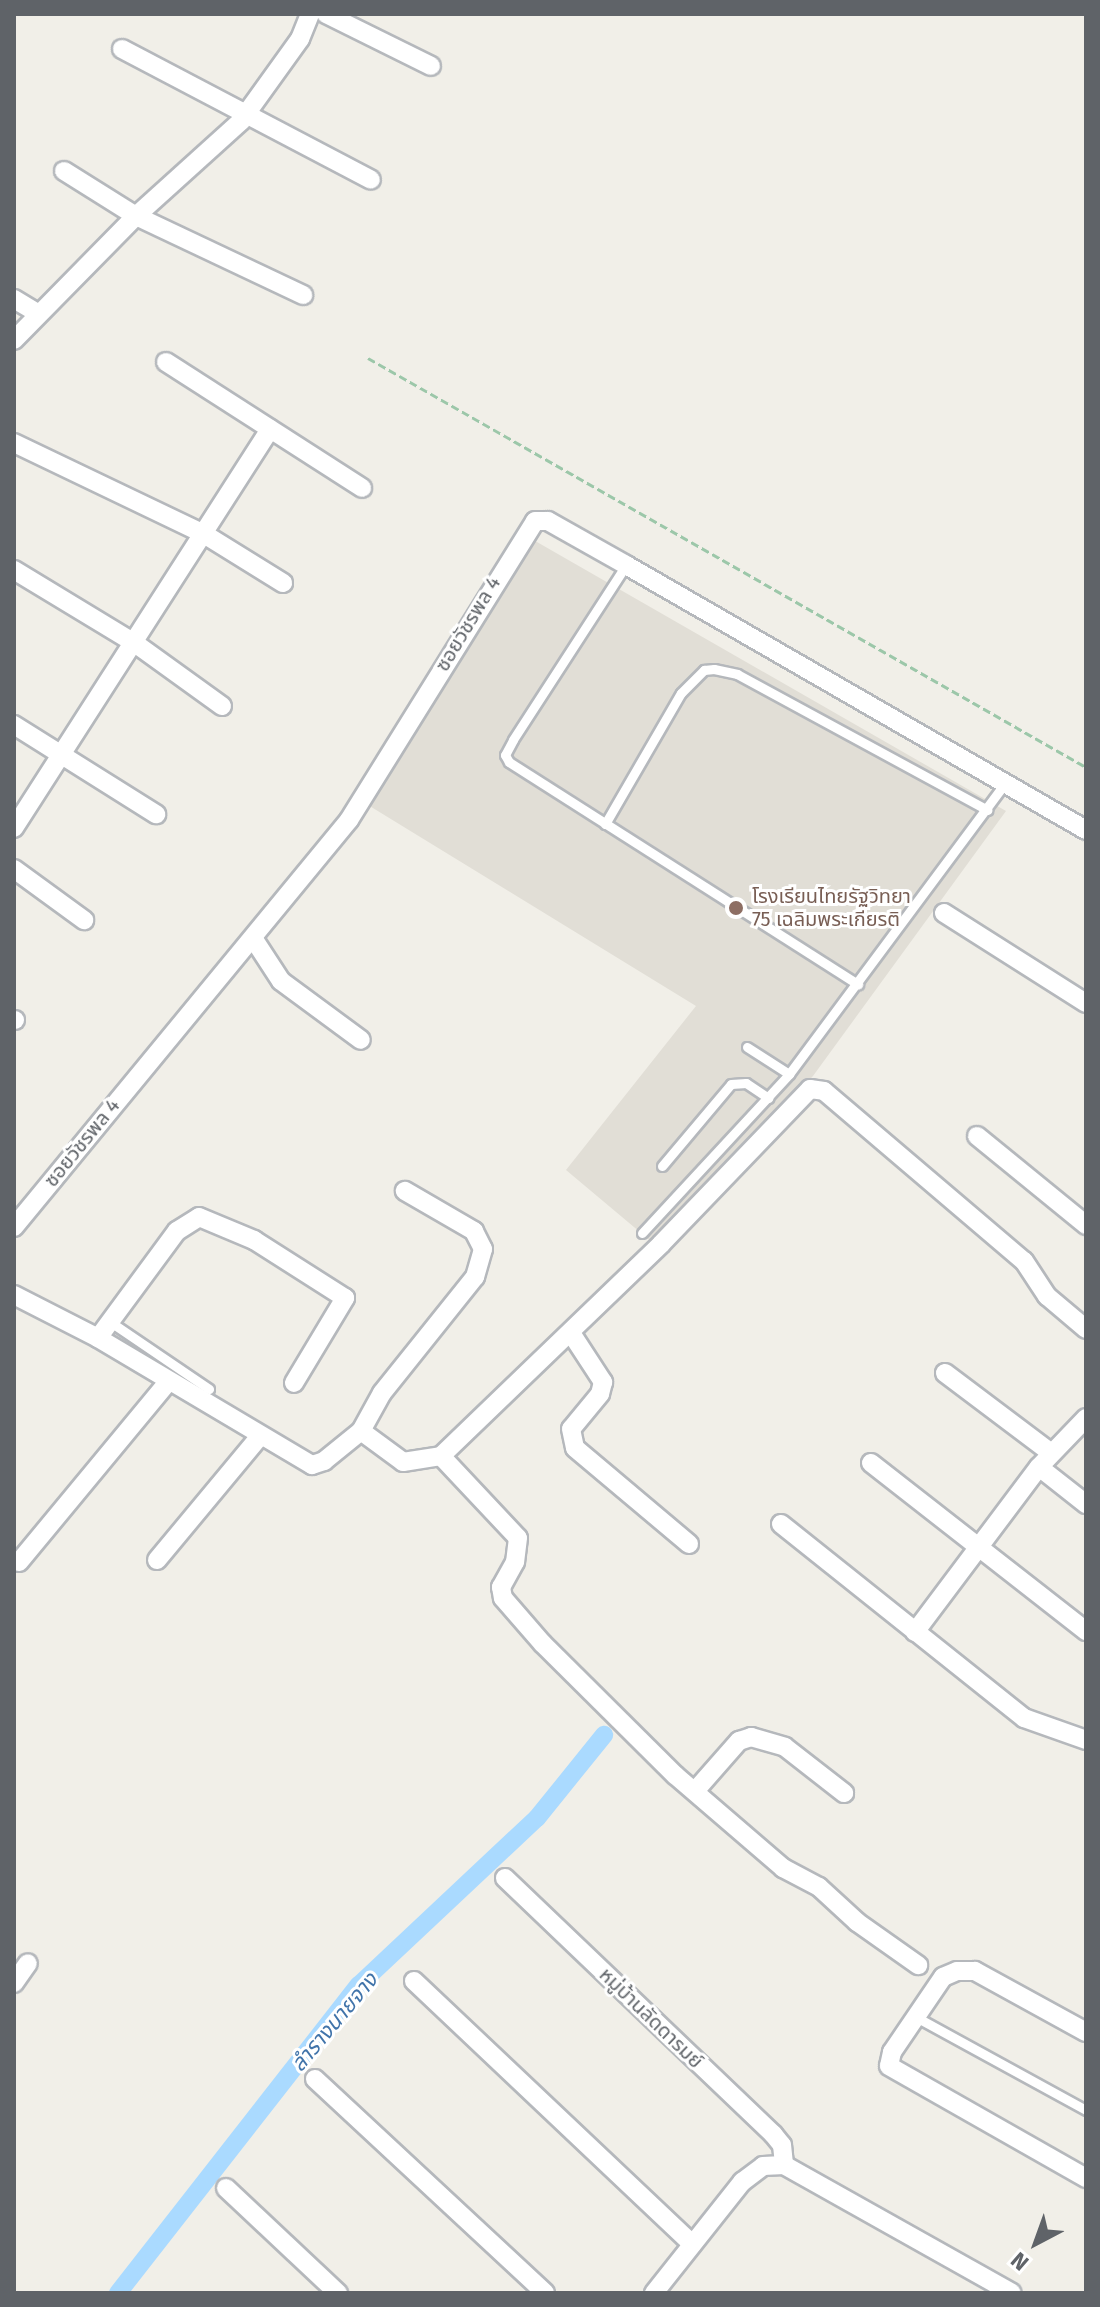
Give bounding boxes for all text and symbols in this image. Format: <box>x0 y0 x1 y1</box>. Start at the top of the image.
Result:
street label: ซอยวัชรพล 4 <box>430 572 506 676</box>
place label: โรงเรียนไทยรัฐวิทยา 75 เฉลิมพระเกียรติ <box>752 884 911 931</box>
marker: โรงเรียนไทยรัฐวิทยา 75 เฉลิมพระเกียรติ <box>727 899 745 917</box>
street label: ซอยวัชรพล 4 <box>39 1094 125 1192</box>
street label: หมู่บ้านลัดดารมย์ <box>594 1963 708 2073</box>
water label: ลำรางนายจาง <box>285 1967 383 2077</box>
north arrow <box>996 2203 1076 2283</box>
text: N <box>1006 2247 1034 2276</box>

